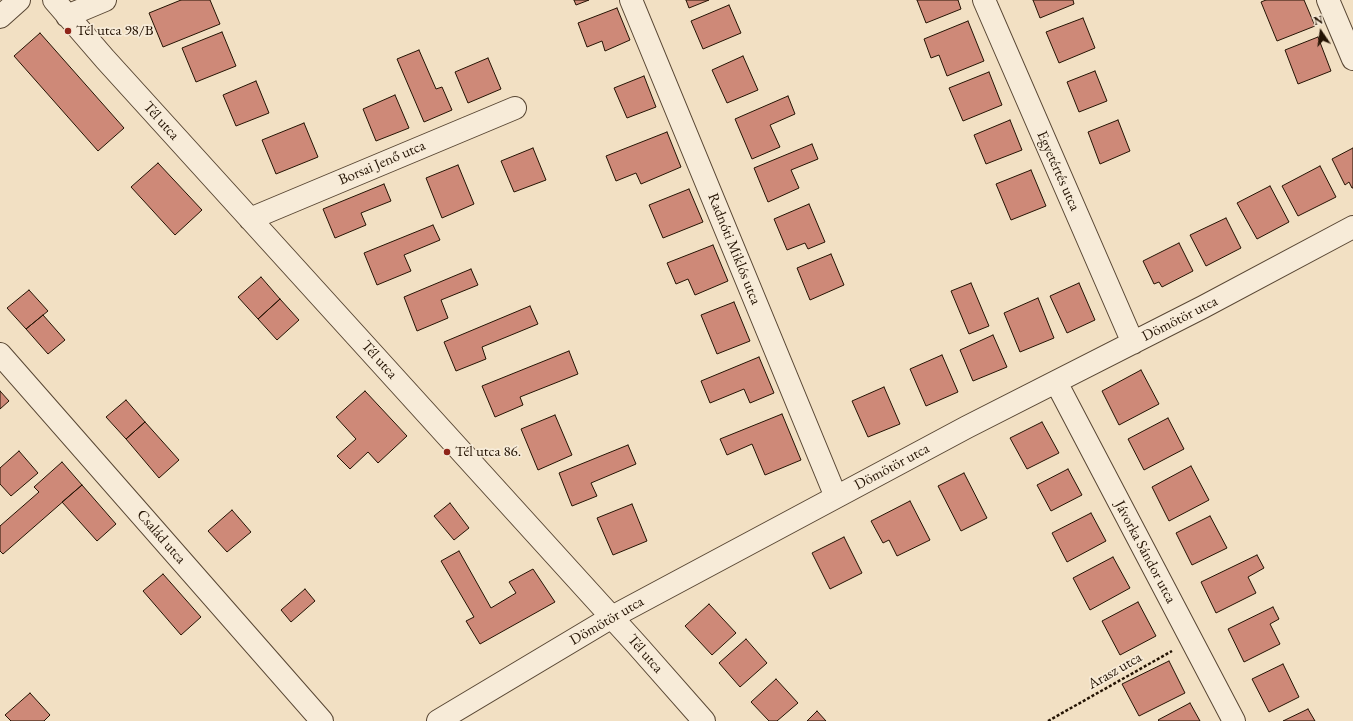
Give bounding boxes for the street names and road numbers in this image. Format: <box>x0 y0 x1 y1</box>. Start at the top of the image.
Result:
street label: Tél utca <box>139 98 183 144</box>
street label: Egyetértés utca <box>1032 128 1084 214</box>
street label: Borsai Jenő utca <box>336 137 428 189</box>
street label: Radnóti Miklós utca <box>703 191 765 307</box>
street label: Dömötör utca <box>1139 292 1221 346</box>
street label: Tél utca <box>357 337 401 383</box>
street label: Dömötör utca <box>851 440 933 494</box>
street label: Jávorka Sándor utca <box>1110 498 1180 606</box>
street label: Család utca <box>133 506 189 568</box>
street label: Dömötör utca <box>567 593 647 649</box>
street label: Tél utca <box>623 631 667 677</box>
street label: Arasz utca <box>1085 648 1145 694</box>

